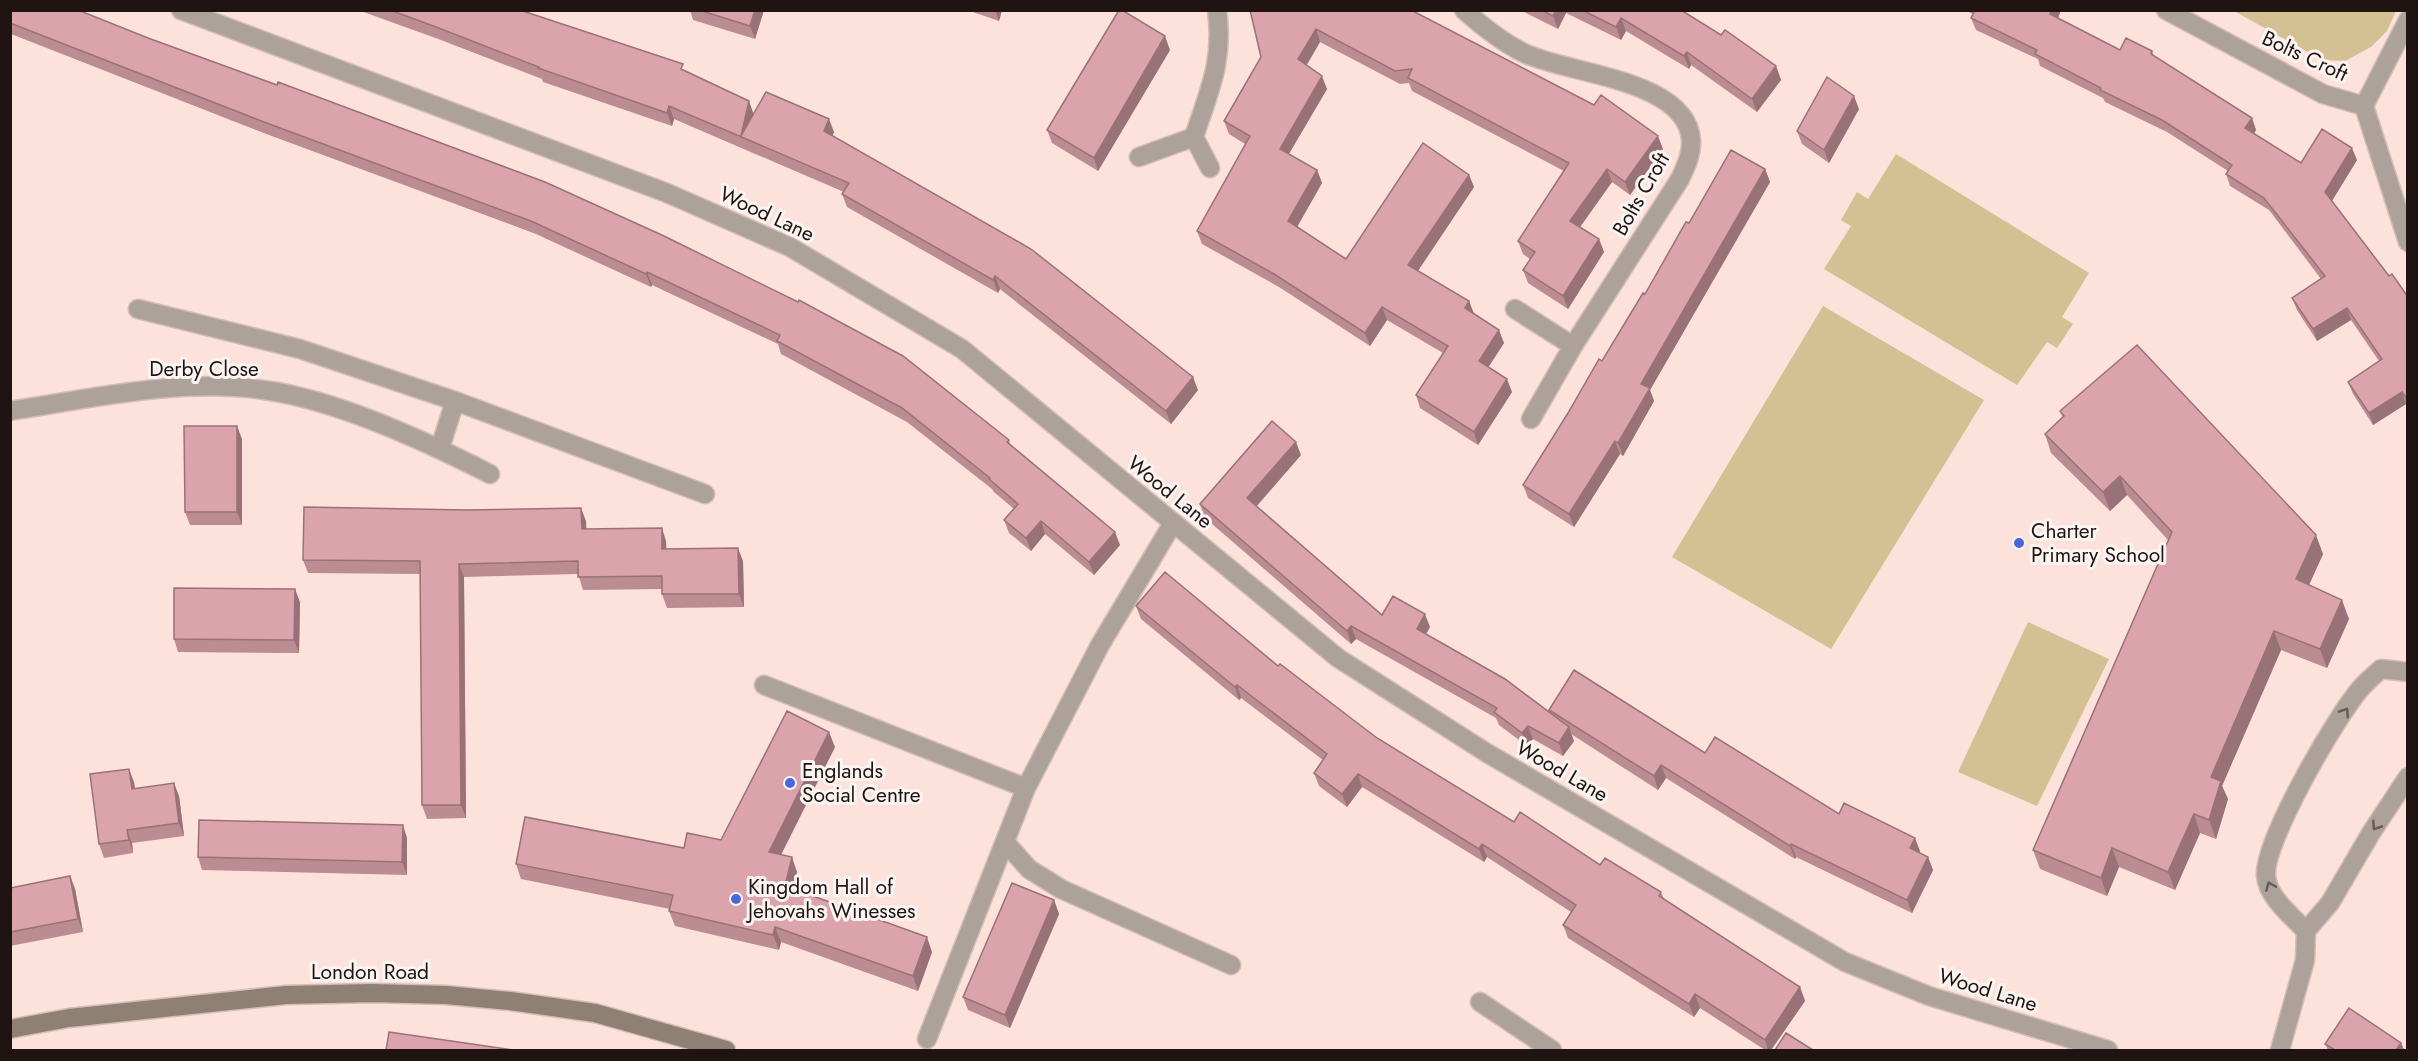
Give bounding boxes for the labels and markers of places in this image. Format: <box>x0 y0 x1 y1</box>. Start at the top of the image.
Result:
place label: Charter Primary School <box>2031 516 2165 570</box>
marker: Charter Primary School <box>2012 536 2026 550</box>
place label: Englands Social Centre <box>802 756 921 810</box>
marker: Englands Social Centre <box>783 776 797 790</box>
place label: Kingdom Hall of Jehovahs Winesses <box>745 872 915 926</box>
marker: Kingdom Hall of Jehovahs Winesses <box>729 892 743 906</box>

